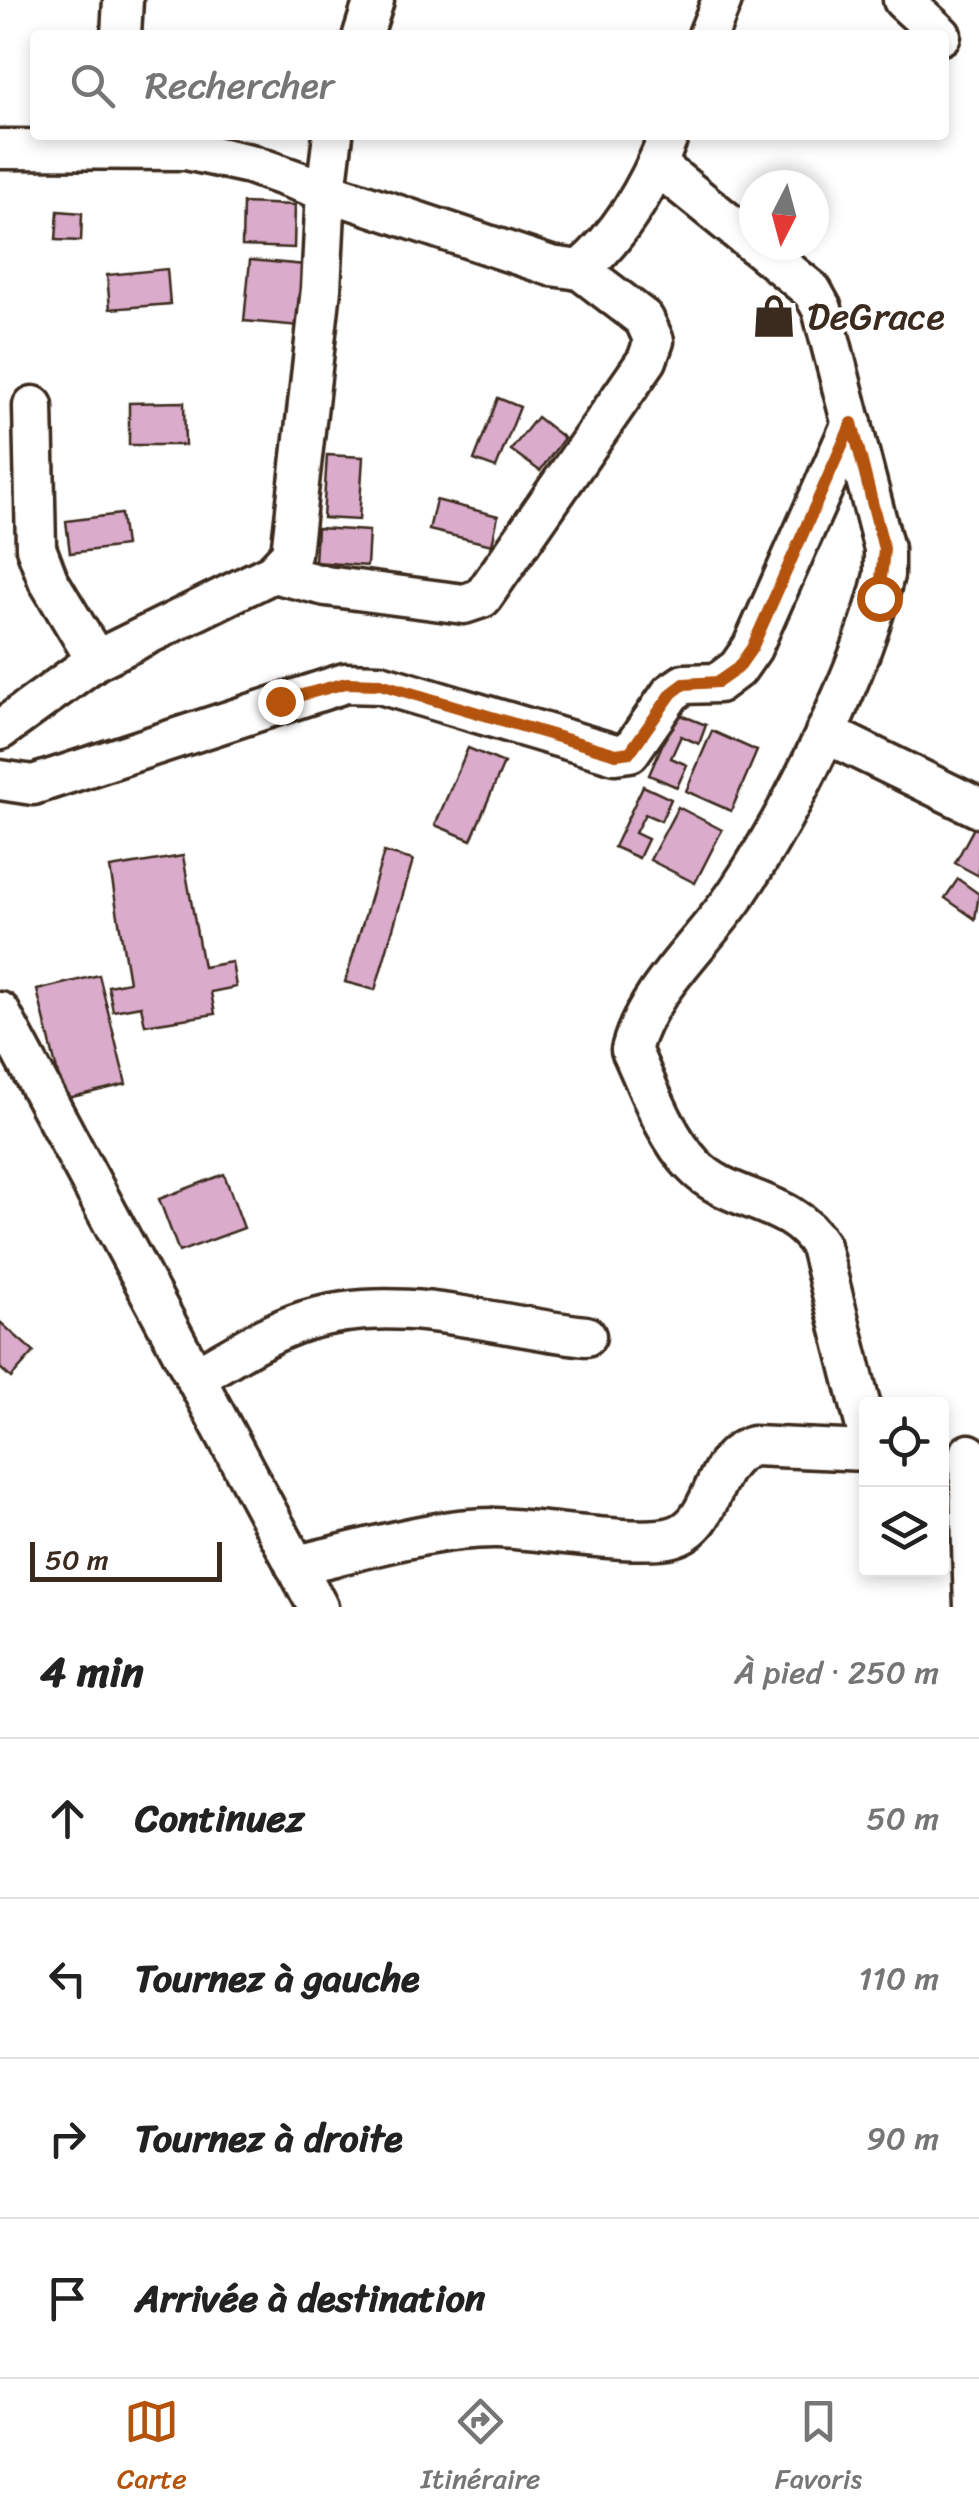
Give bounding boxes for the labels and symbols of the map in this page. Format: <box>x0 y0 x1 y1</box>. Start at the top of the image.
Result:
north arrow <box>739 170 829 260</box>
place label: DeGrace <box>807 283 945 350</box>
shop icon: DeGrace <box>750 292 798 340</box>
route start <box>857 576 903 622</box>
route end <box>258 679 304 725</box>
scale bar <box>30 1537 222 1582</box>

